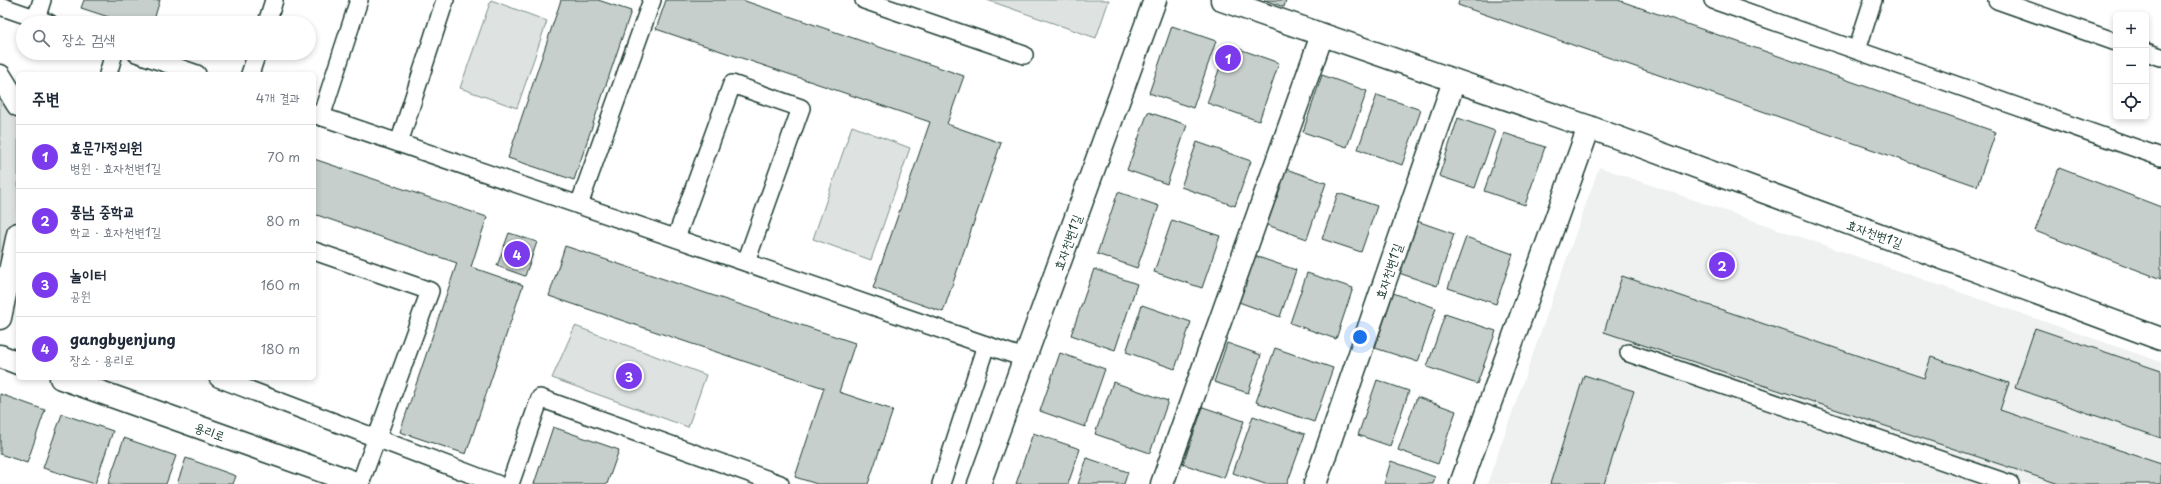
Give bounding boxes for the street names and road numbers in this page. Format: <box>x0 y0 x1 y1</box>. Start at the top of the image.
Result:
street label: 효자천변1길 <box>1048 211 1086 273</box>
street label: 효자천변1길 <box>1844 214 1906 252</box>
street label: 효자천변1길 <box>1370 240 1406 302</box>
street label: 용리로 <box>192 417 228 445</box>

